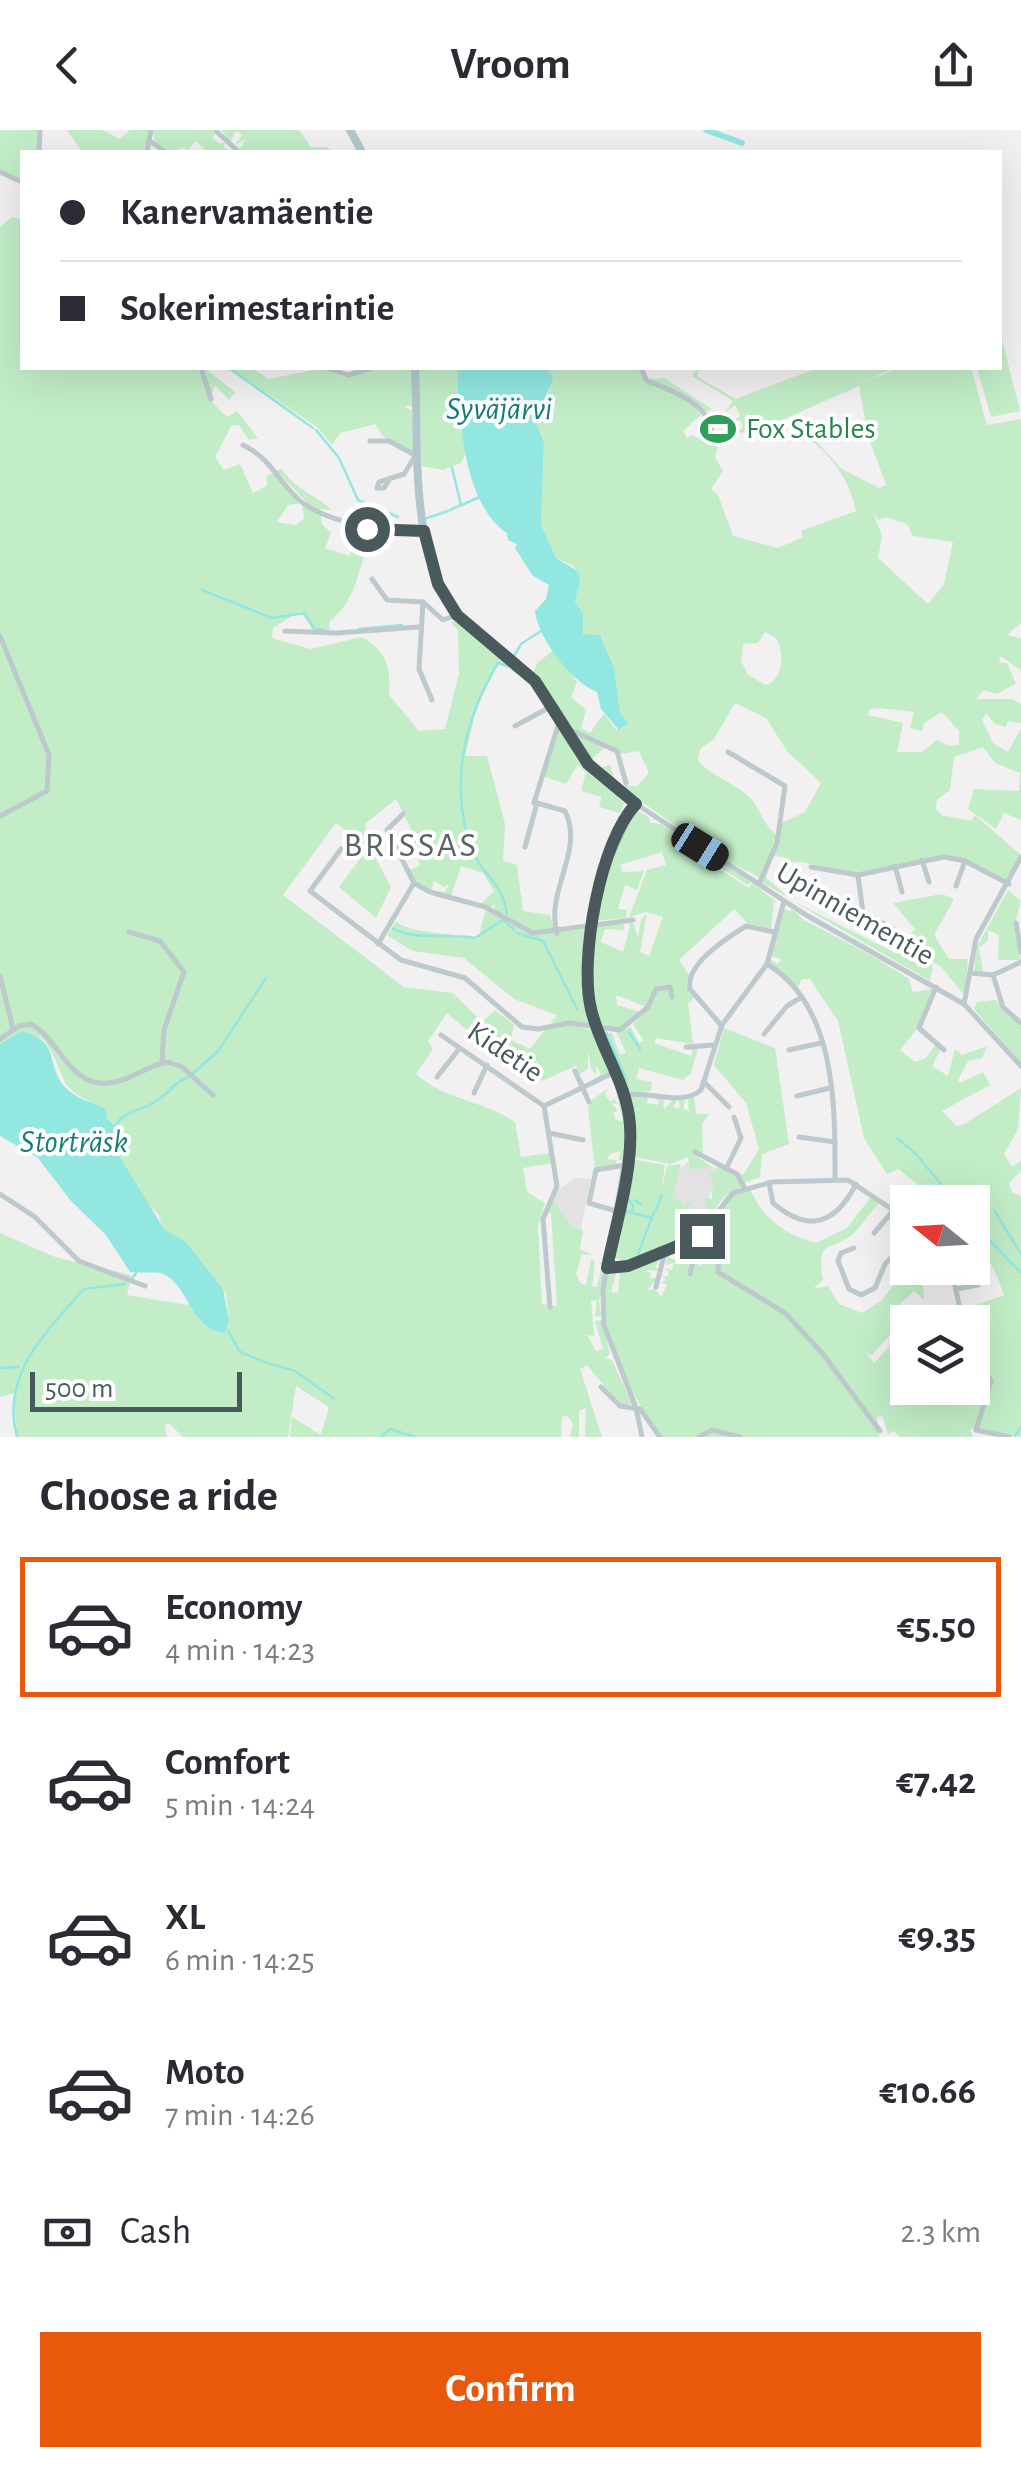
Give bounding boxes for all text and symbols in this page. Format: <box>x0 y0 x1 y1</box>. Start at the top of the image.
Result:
icon: back <box>40 38 95 93</box>
icon: share <box>926 38 981 93</box>
text: Vroom <box>450 42 571 87</box>
text: Kanervamäentie <box>120 194 374 232</box>
text: Sokerimestarintie <box>120 290 394 328</box>
water label: Syväjärvi <box>446 393 552 425</box>
sports icon: Fox Stables <box>699 410 737 448</box>
place label: Fox Stables <box>746 414 876 444</box>
route start <box>345 507 390 552</box>
car <box>667 818 733 876</box>
district label: BRISSAS <box>344 828 478 863</box>
street label: Upinniementie <box>771 857 939 971</box>
street label: Kidetie <box>462 1016 548 1088</box>
water label: Storträsk <box>20 1126 128 1158</box>
north arrow <box>890 1185 990 1285</box>
map controls <box>890 1185 990 1405</box>
route end <box>680 1214 725 1259</box>
button: layers <box>890 1305 990 1405</box>
scale bar <box>30 1367 242 1412</box>
text: 500 m <box>45 1375 113 1403</box>
text: Choose a ride <box>40 1474 278 1519</box>
icon: car <box>45 1582 135 1672</box>
text: Economy <box>165 1589 303 1627</box>
text: €5.50 <box>897 1608 976 1646</box>
text: 4 min · 14:23 <box>165 1634 315 1666</box>
icon: car <box>45 1737 135 1827</box>
text: Comfort <box>165 1744 290 1782</box>
text: €7.42 <box>896 1763 976 1801</box>
text: 5 min · 14:24 <box>165 1789 315 1821</box>
icon: car <box>45 1892 135 1982</box>
text: XL <box>165 1899 205 1937</box>
text: €9.35 <box>898 1918 976 1956</box>
text: 6 min · 14:25 <box>165 1944 315 1976</box>
icon: car <box>45 2047 135 2137</box>
text: Moto <box>165 2054 245 2092</box>
text: €10.66 <box>879 2073 976 2111</box>
text: 7 min · 14:26 <box>165 2099 315 2131</box>
icon: cash <box>40 2205 95 2260</box>
text: Cash <box>120 2213 191 2251</box>
text: 2.3 km <box>900 2216 981 2248</box>
button: Confirm <box>40 2332 981 2447</box>

